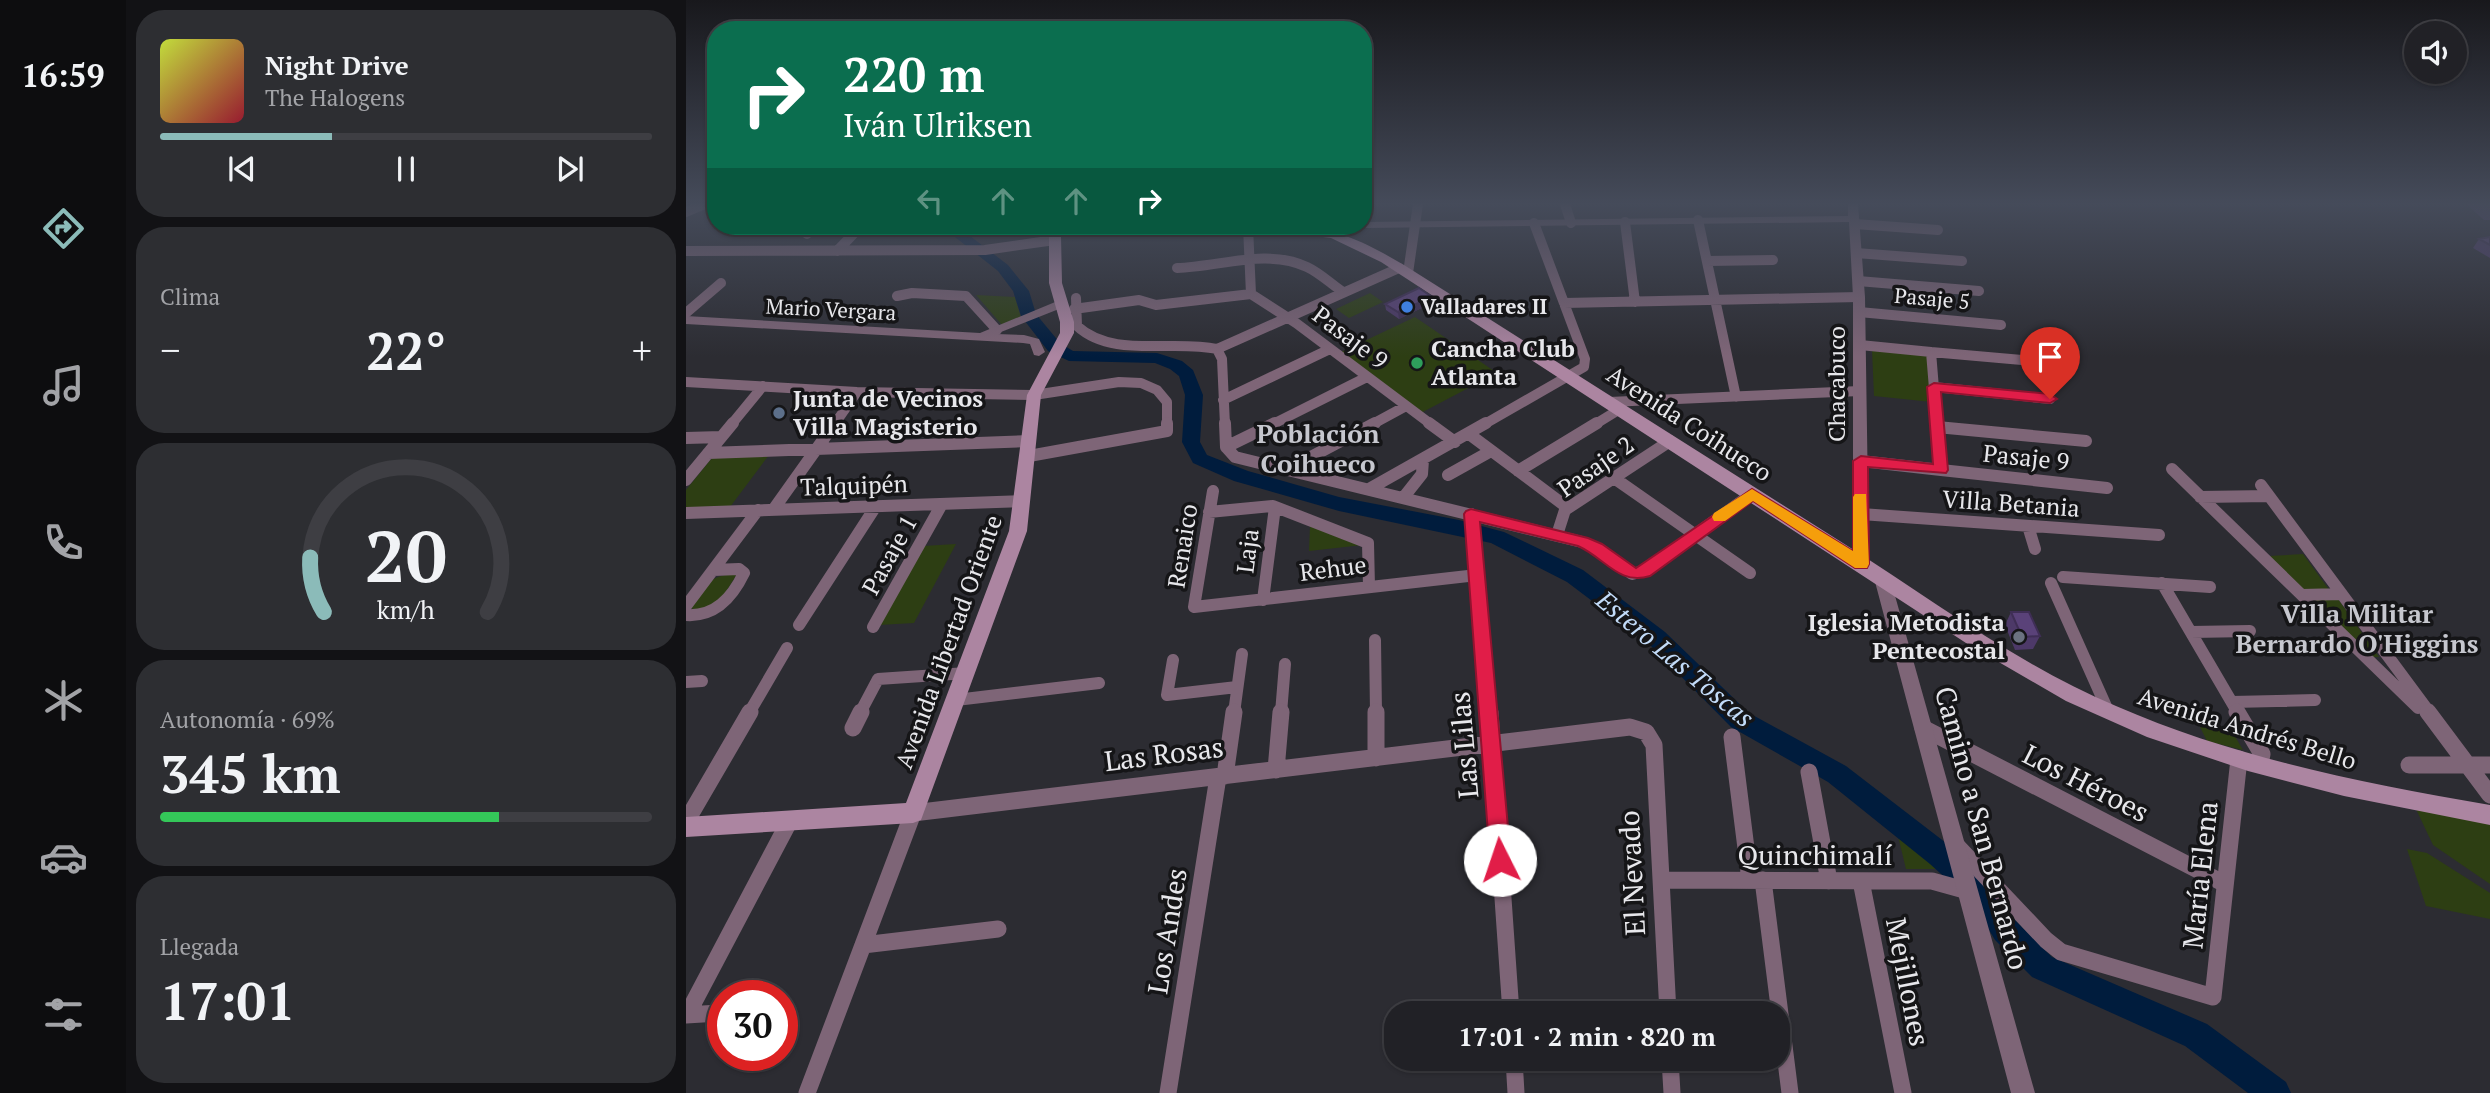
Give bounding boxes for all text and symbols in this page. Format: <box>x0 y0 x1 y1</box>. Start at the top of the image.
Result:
map controls <box>2404 21 2467 84</box>
button: sound <box>2404 21 2467 84</box>
text: 220 m <box>843 41 985 106</box>
text: Night Drive <box>265 48 409 82</box>
icon: right <box>728 49 819 140</box>
text: 16:59 <box>21 54 105 96</box>
text: The Halogens <box>265 82 405 113</box>
text: Iván Ulriksen <box>843 104 1032 146</box>
icon: previous <box>223 150 261 188</box>
icon: pause <box>387 150 425 188</box>
icon: next <box>551 150 589 188</box>
icon: left <box>911 182 949 220</box>
icon: ahead <box>984 182 1022 220</box>
icon: ahead <box>1057 182 1095 220</box>
icon: right <box>1130 182 1168 220</box>
icon: directions <box>39 204 88 253</box>
text: Clima <box>160 281 220 312</box>
street label: Pasaje 5 <box>1893 281 1971 315</box>
street label: Mario Vergara <box>765 292 897 326</box>
place label: Valladares II <box>1421 292 1547 320</box>
street label: Pasaje 9 <box>1306 298 1395 376</box>
marker: Valladares II <box>1399 299 1415 315</box>
text: 22° <box>366 316 446 385</box>
text: − <box>160 325 180 375</box>
text: + <box>632 325 652 375</box>
street label: Chacabuco <box>1820 326 1852 442</box>
pin <box>2020 327 2080 399</box>
place label: Cancha Club Atlanta <box>1431 332 1575 392</box>
icon: arrive <box>2031 338 2069 376</box>
marker: Cancha Club Atlanta <box>1409 355 1425 371</box>
street label: Avenida Coihueco <box>1601 358 1778 488</box>
icon: music <box>39 361 88 410</box>
place label: Junta de Vecinos Villa Magisterio <box>793 382 983 442</box>
marker: Junta de Vecinos Villa Magisterio <box>771 405 787 421</box>
district label: Población Coihueco <box>1256 416 1380 480</box>
street label: Pasaje 2 <box>1551 428 1640 504</box>
street label: Pasaje 9 <box>1981 437 2071 477</box>
street label: Talquipén <box>800 467 908 503</box>
street label: Villa Betania <box>1941 482 2081 524</box>
street label: Renaico <box>1160 502 1204 590</box>
text: 20 <box>365 507 447 604</box>
street label: Pasaje 1 <box>854 509 924 600</box>
street label: Avenida Libertad Oriente <box>887 510 1009 773</box>
icon: phone <box>39 518 88 567</box>
street label: Laja <box>1228 527 1266 575</box>
street label: Rehue <box>1298 548 1368 588</box>
water label: Estero Las Toscas <box>1589 582 1762 734</box>
text: km/h <box>377 593 435 626</box>
district label: Villa Militar Bernardo O'Higgins <box>2236 596 2478 660</box>
place label: Iglesia Metodista Pentecostal <box>1808 606 2006 666</box>
marker: Iglesia Metodista Pentecostal <box>2011 629 2027 645</box>
icon: climate <box>39 676 88 725</box>
street label: Avenida Andrés Bello <box>2134 680 2360 777</box>
street label: Camino a San Bernardo <box>1927 682 2038 974</box>
street label: Las Lilas <box>1440 690 1487 800</box>
text: Autonomía · 69% <box>160 704 335 735</box>
street label: Las Rosas <box>1102 728 1226 779</box>
street label: Los Héroes <box>2017 735 2156 830</box>
text: 345 km <box>160 739 341 808</box>
street label: María Elena <box>2173 799 2226 951</box>
street label: El Nevado <box>1610 810 1653 936</box>
position arrow <box>1463 823 1537 897</box>
icon: car <box>39 833 88 882</box>
street label: Quinchimalí <box>1738 836 1893 873</box>
street label: Los Andes <box>1138 865 1195 996</box>
street label: Mejillones <box>1878 915 1939 1049</box>
text: Llegada <box>160 931 239 962</box>
text: 17:01 <box>160 966 295 1035</box>
speed limit sign: 30 <box>707 980 798 1071</box>
icon: filters <box>39 990 88 1039</box>
text: 17:01 · 2 min · 820 m <box>1458 1019 1716 1053</box>

